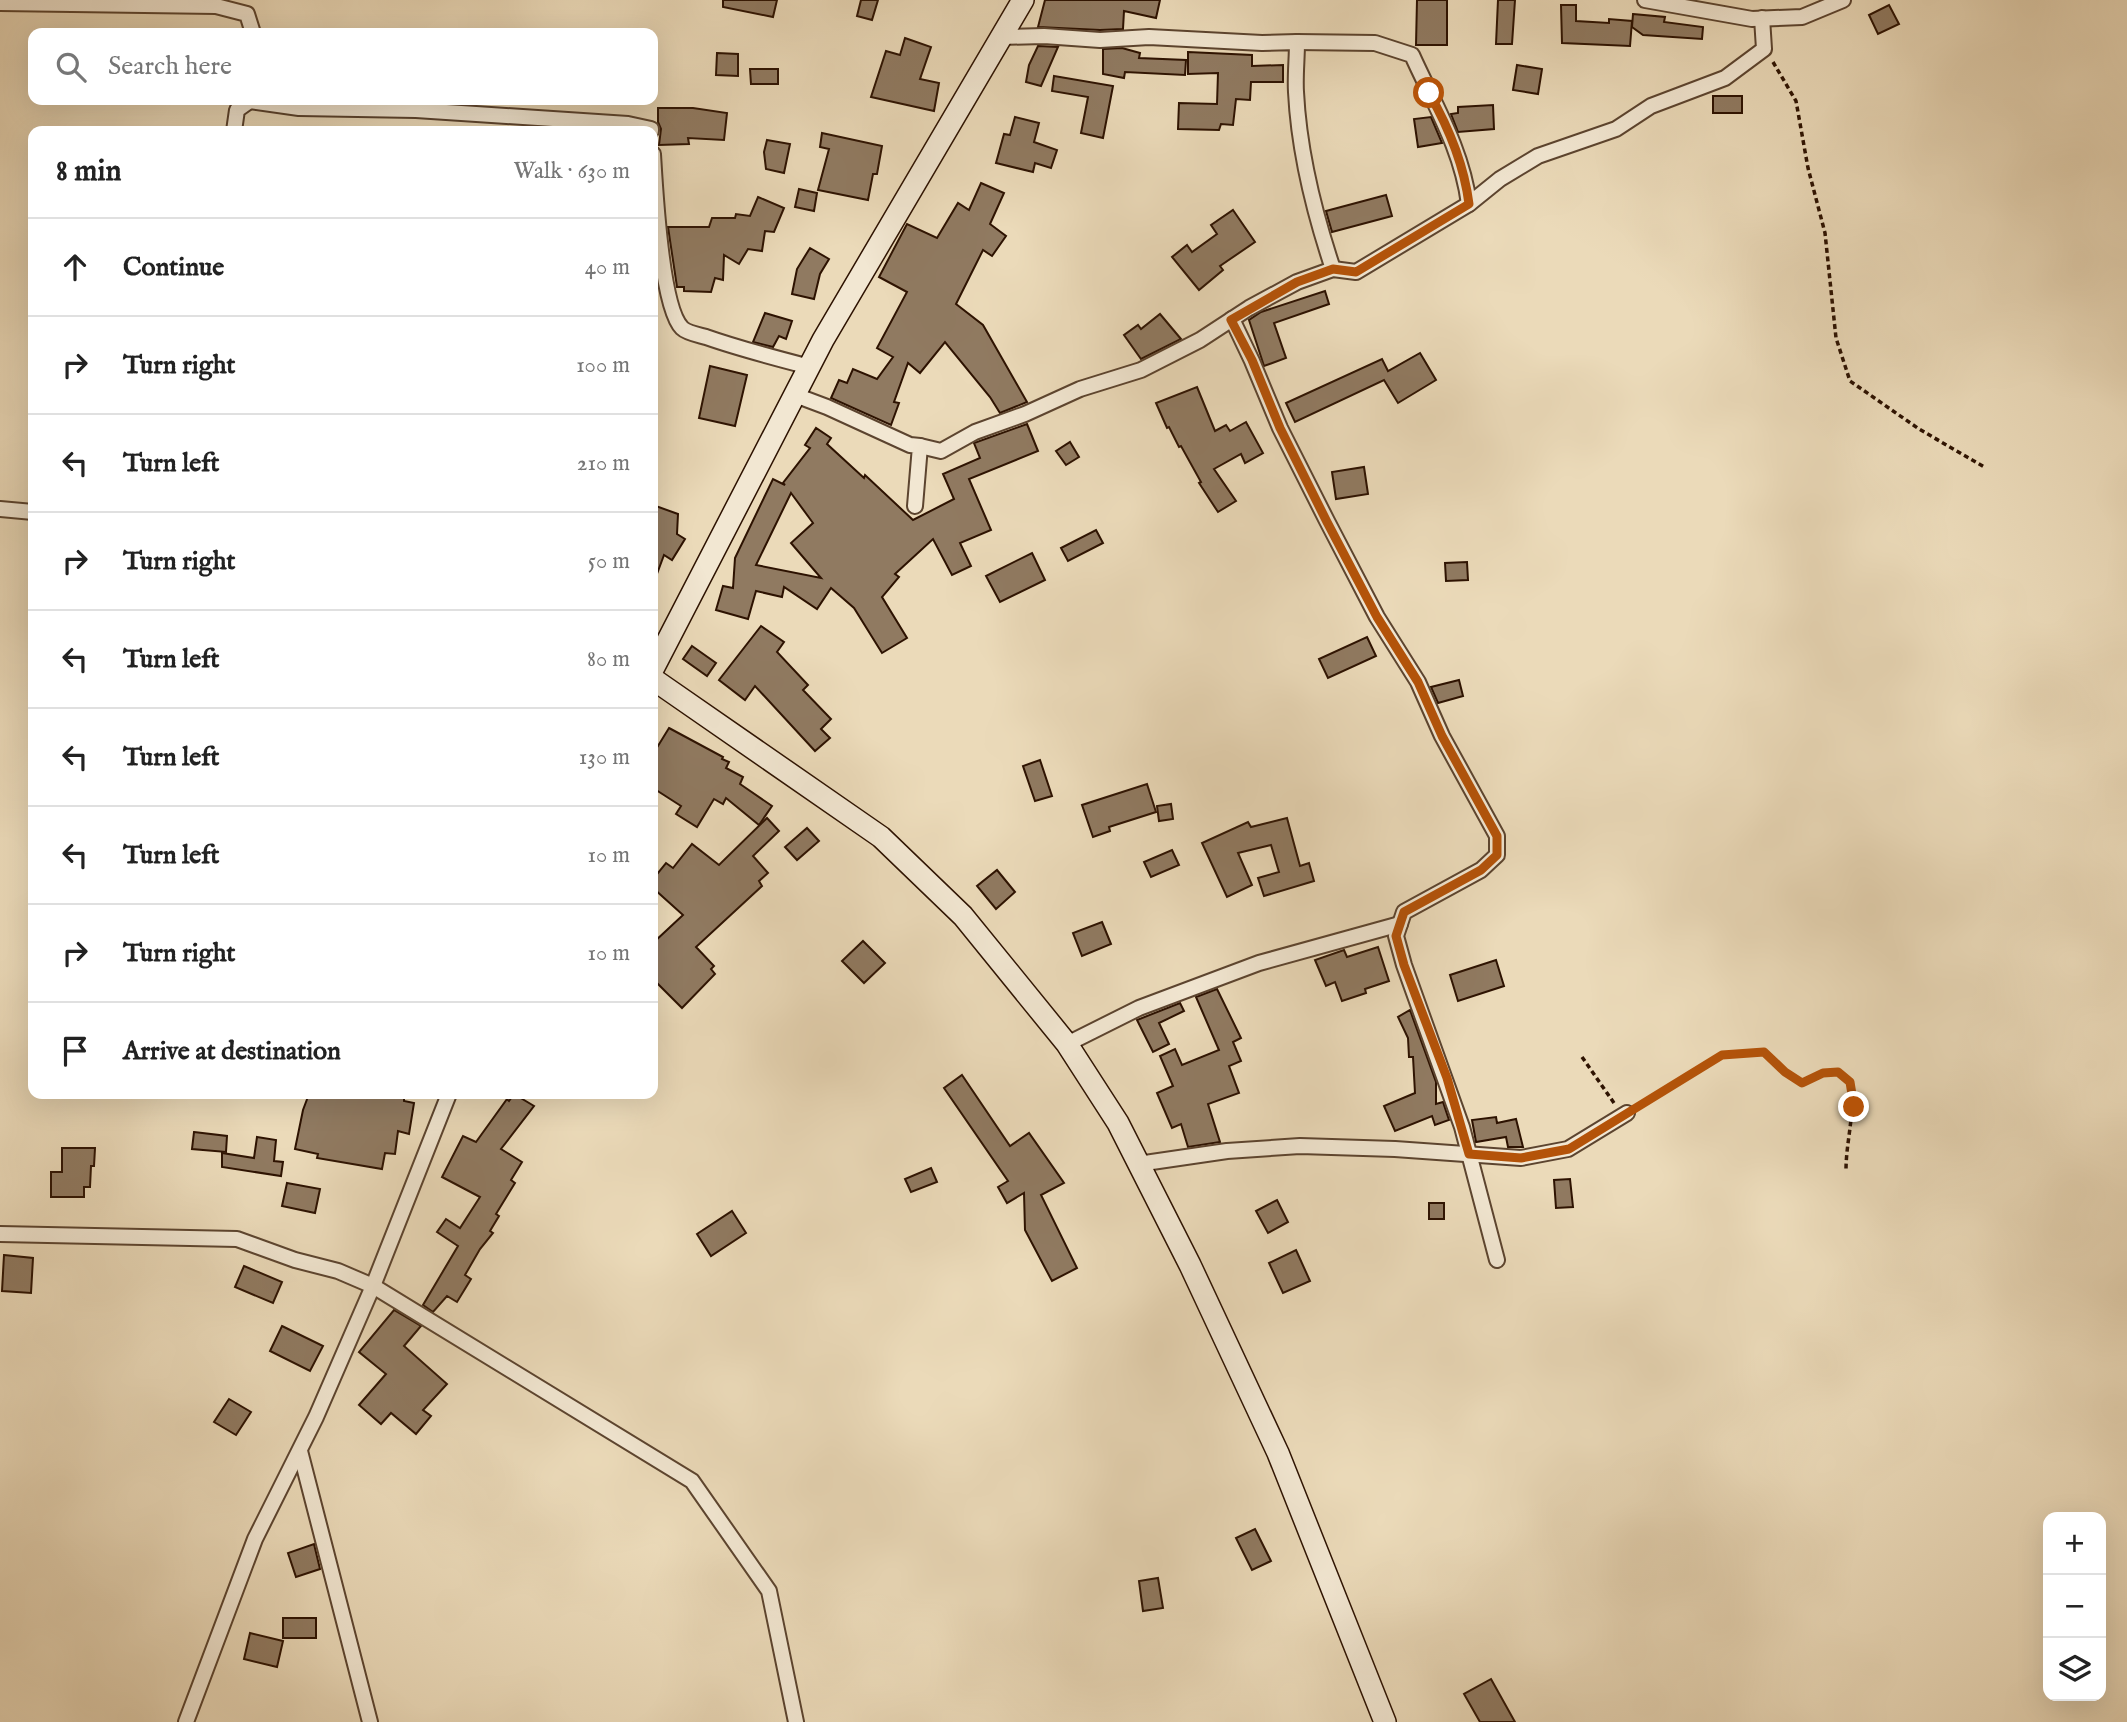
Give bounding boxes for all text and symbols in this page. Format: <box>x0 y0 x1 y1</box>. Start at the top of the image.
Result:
search box <box>28 28 658 105</box>
icon: search <box>52 48 90 86</box>
text: Search here <box>108 50 232 83</box>
route start <box>1413 77 1444 108</box>
text: 8 min <box>56 153 122 191</box>
text: Walk · 630 m <box>513 157 630 186</box>
icon: ahead <box>56 248 94 286</box>
text: Continue <box>123 251 224 284</box>
text: 40 m <box>585 253 630 282</box>
icon: right <box>56 346 94 384</box>
text: Turn right <box>123 349 236 382</box>
text: 100 m <box>576 351 630 380</box>
icon: left <box>56 444 94 482</box>
text: Turn left <box>123 447 220 480</box>
text: 210 m <box>577 449 630 478</box>
icon: right <box>56 542 94 580</box>
text: Turn right <box>123 545 236 578</box>
text: 50 m <box>588 547 630 576</box>
icon: left <box>56 640 94 678</box>
text: Turn left <box>123 643 220 676</box>
text: 80 m <box>587 645 630 674</box>
icon: left <box>56 738 94 776</box>
text: Turn left <box>123 741 220 774</box>
text: 130 m <box>579 743 630 772</box>
icon: left <box>56 836 94 874</box>
text: Turn left <box>123 839 220 872</box>
text: 10 m <box>587 841 630 870</box>
icon: right <box>56 934 94 972</box>
text: Turn right <box>123 937 236 970</box>
text: 10 m <box>587 939 630 968</box>
icon: arrive <box>56 1032 94 1070</box>
text: Arrive at destination <box>123 1035 341 1068</box>
route end <box>1838 1091 1869 1122</box>
map controls <box>2043 1512 2106 1701</box>
button: + <box>2043 1512 2106 1575</box>
button: − <box>2043 1575 2106 1638</box>
button: layers <box>2043 1638 2106 1701</box>

